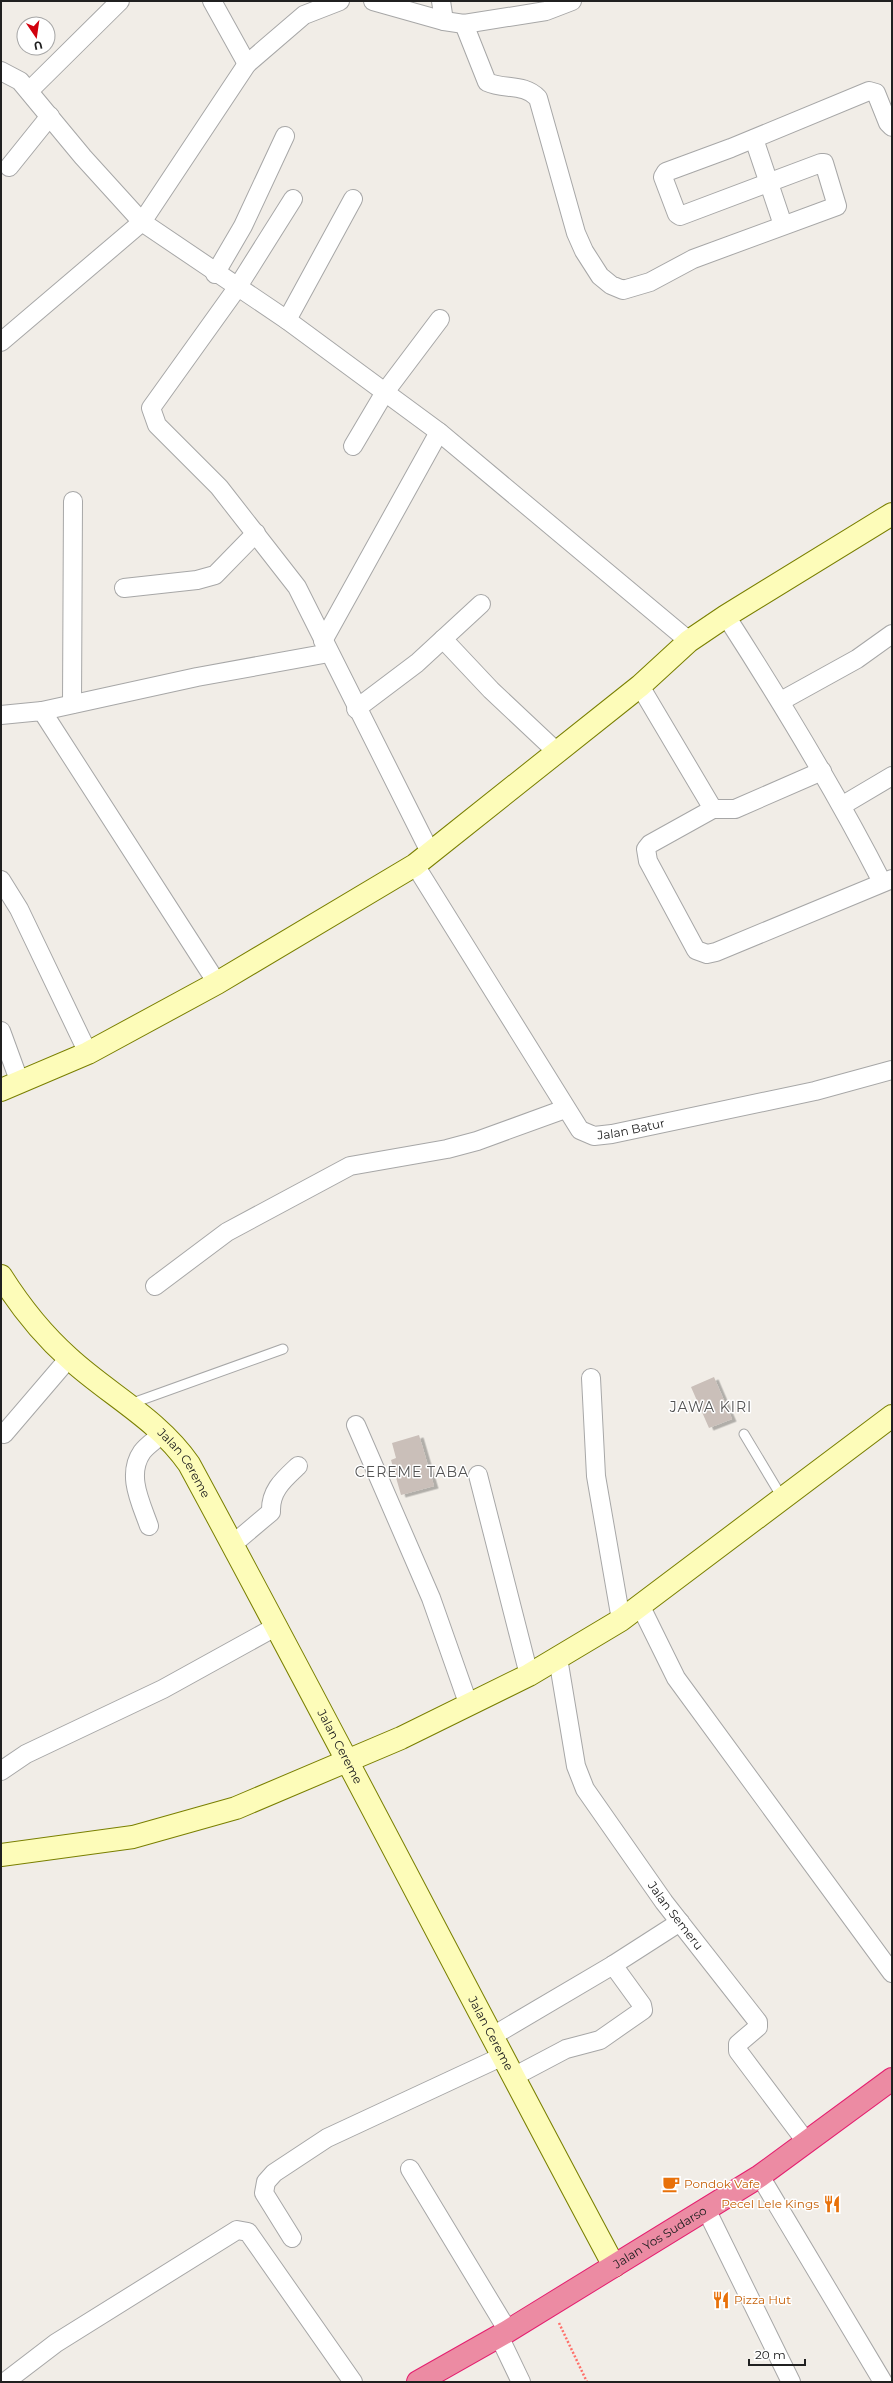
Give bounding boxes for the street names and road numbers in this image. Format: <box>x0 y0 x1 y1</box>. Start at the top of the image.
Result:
street label: Jalan Batur <box>595 1115 666 1143</box>
street label: Jalan Cereme <box>154 1424 214 1500</box>
street label: Jalan Cereme <box>314 1706 366 1786</box>
street label: Jalan Semeru <box>644 1878 707 1953</box>
street label: Jalan Cereme <box>465 1993 517 2073</box>
street label: Jalan Yos Sudarso <box>609 2203 709 2272</box>

